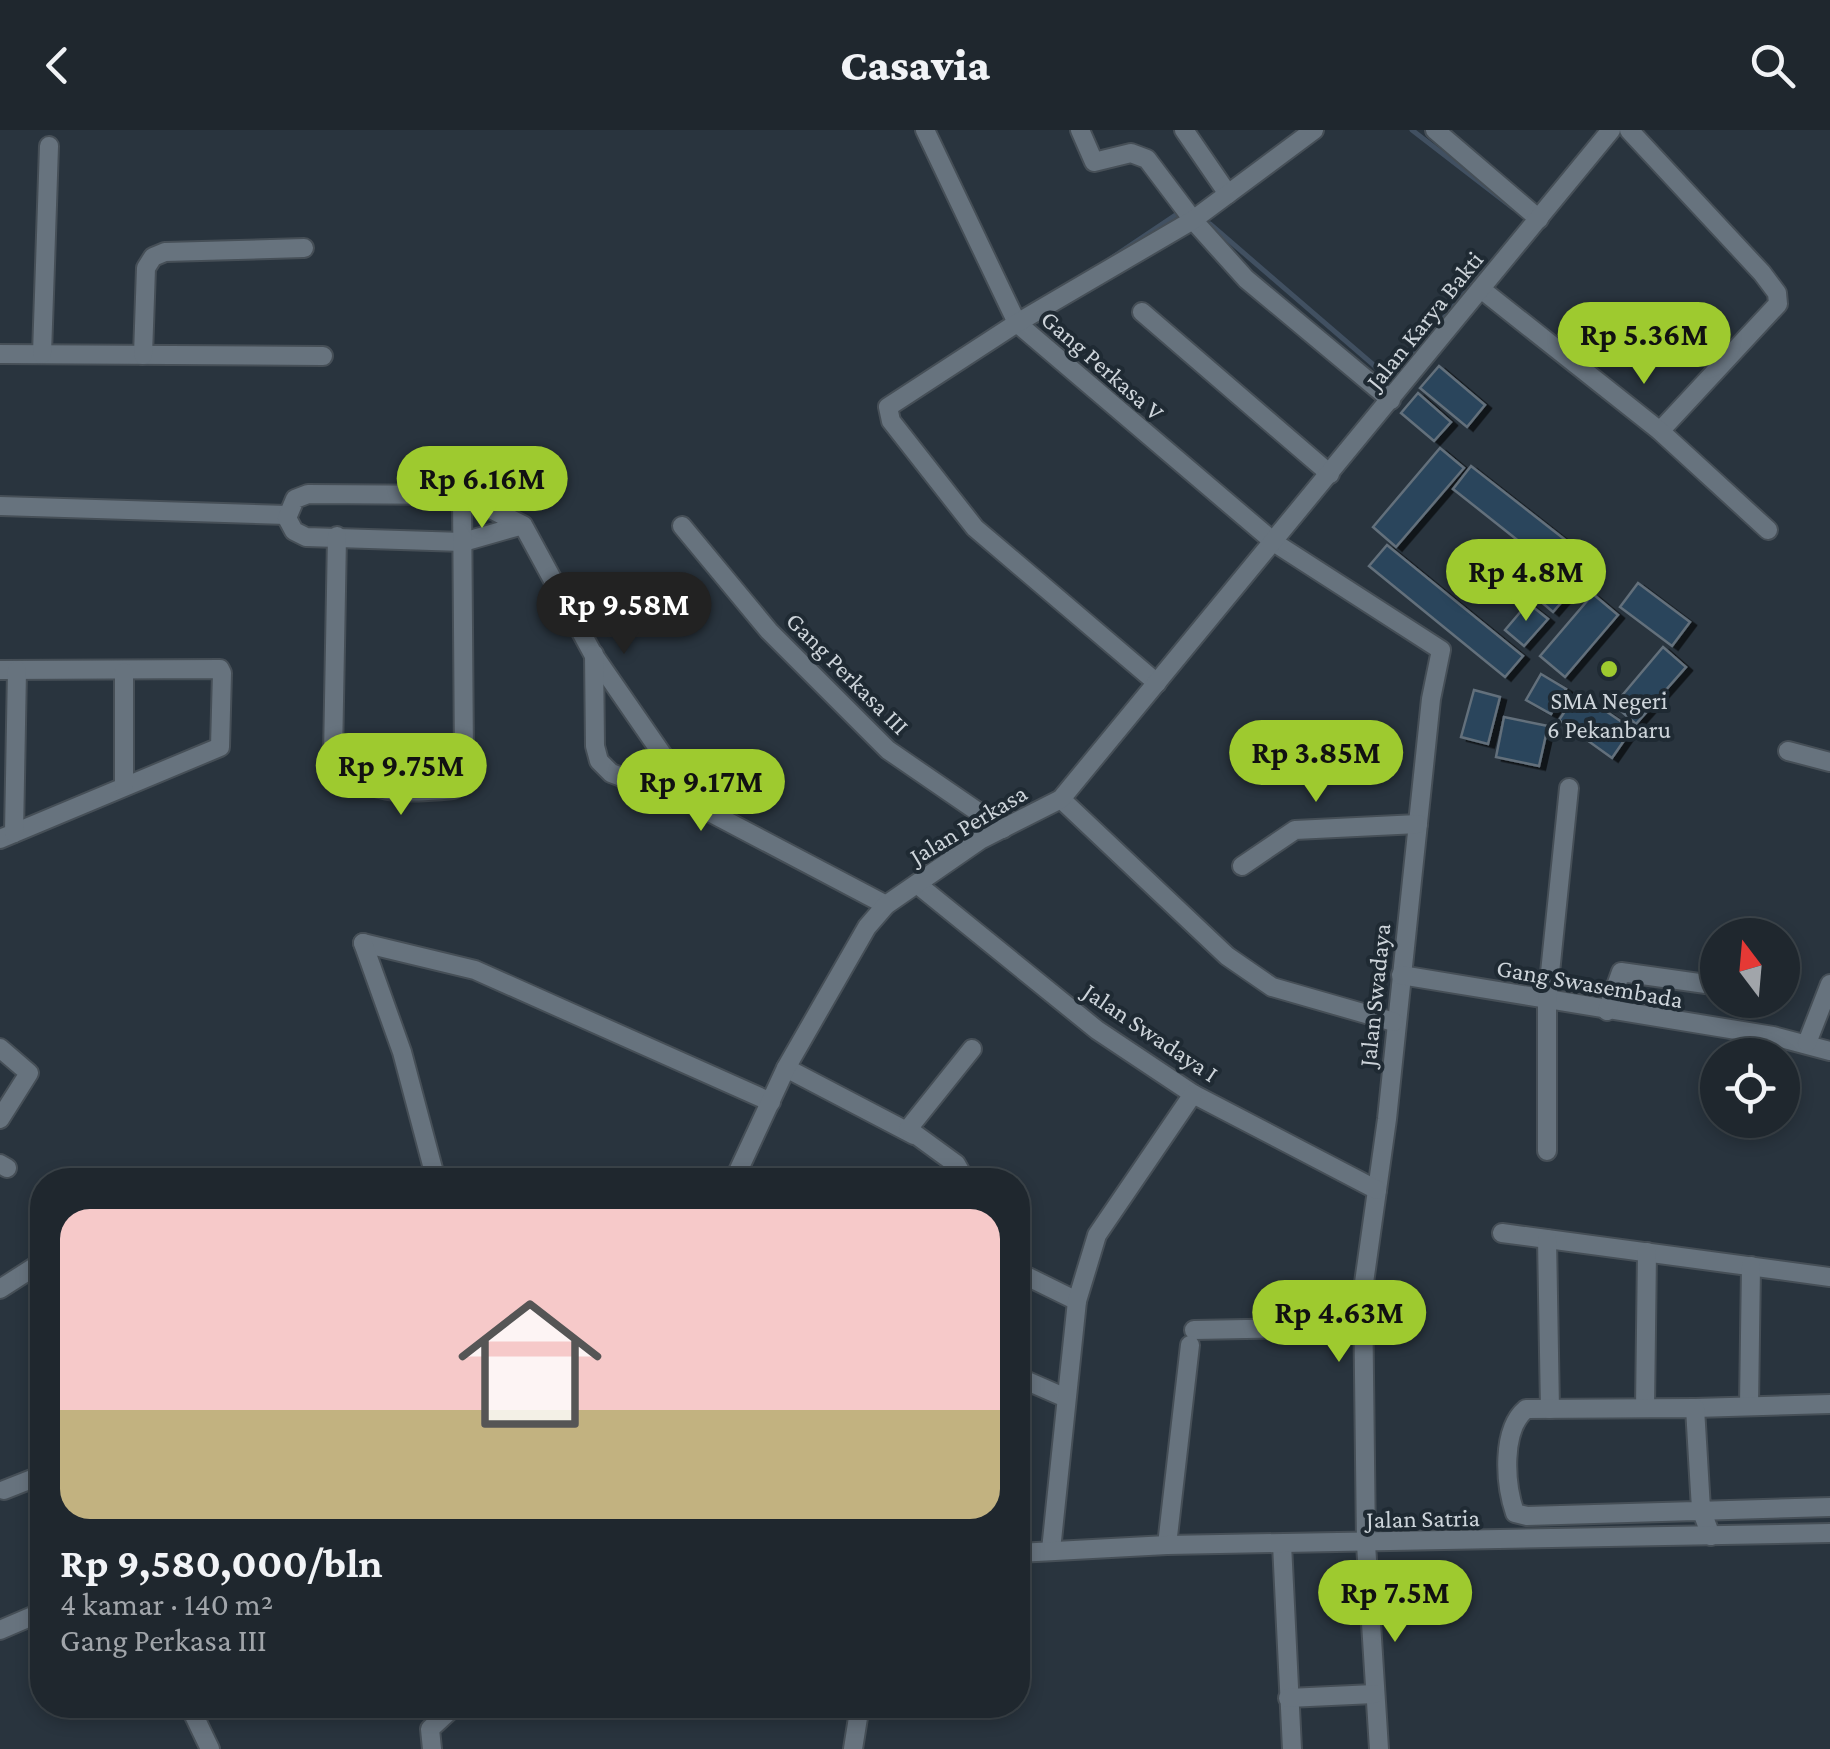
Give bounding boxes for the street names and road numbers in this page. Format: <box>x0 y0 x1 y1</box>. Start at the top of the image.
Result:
street label: Jalan Karya Bakti <box>1359 246 1489 397</box>
street label: Gang Perkasa V <box>1035 305 1170 427</box>
street label: Gang Perkasa III <box>780 607 914 741</box>
street label: Jalan Perkasa <box>903 779 1033 872</box>
street label: Jalan Swadaya <box>1353 922 1396 1070</box>
street label: Gang Swasembada <box>1494 954 1686 1014</box>
street label: Jalan Swadaya I <box>1076 976 1223 1088</box>
street label: Jalan Satria <box>1364 1504 1481 1534</box>

